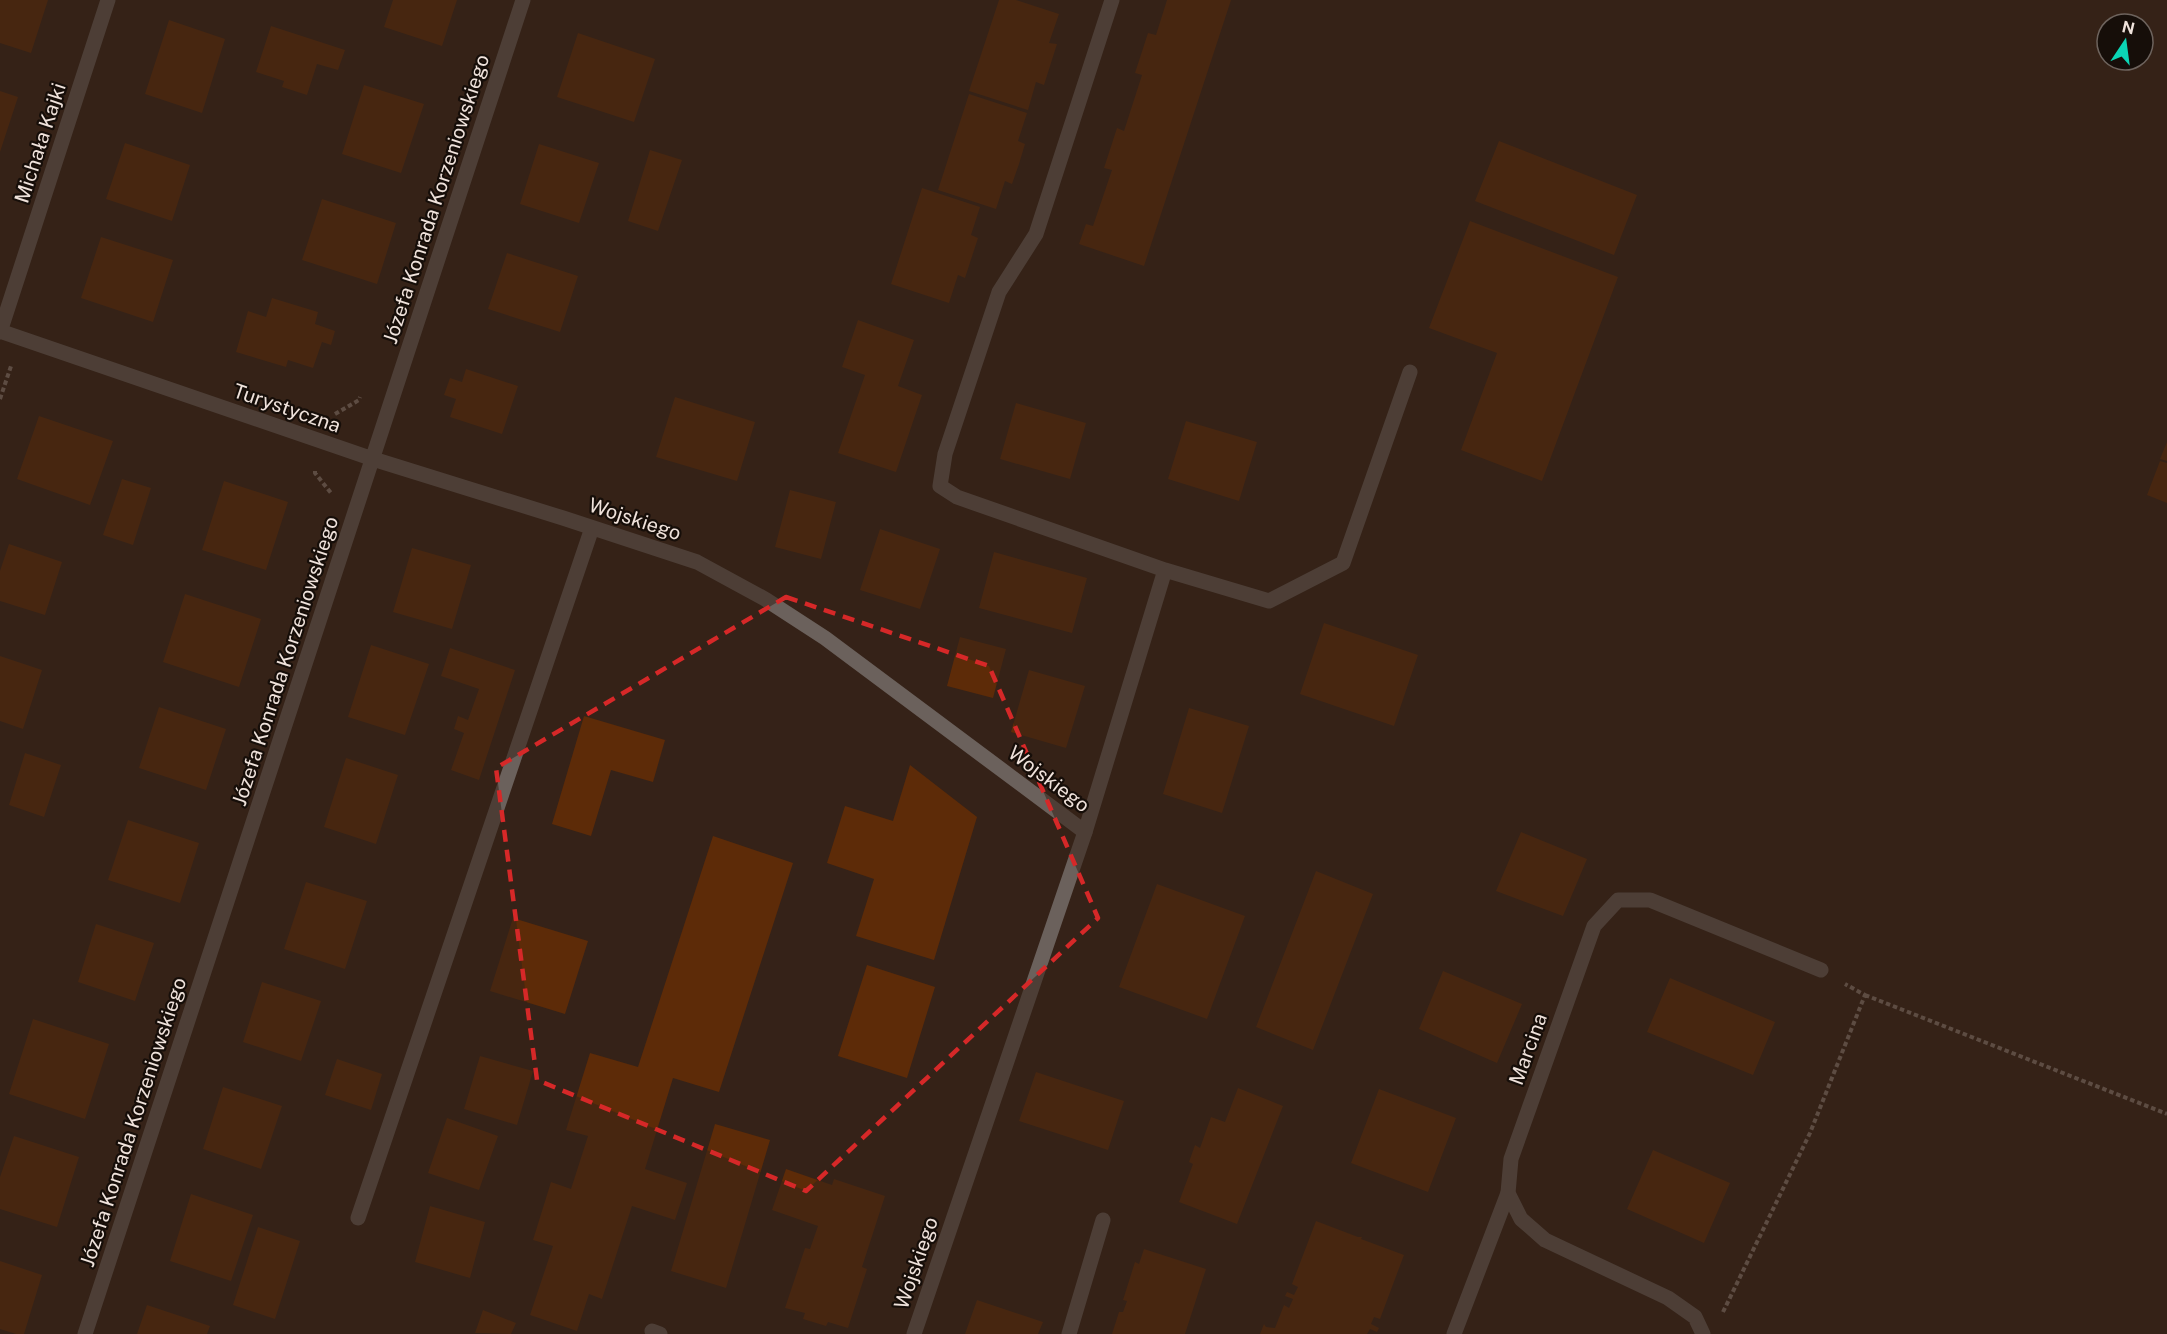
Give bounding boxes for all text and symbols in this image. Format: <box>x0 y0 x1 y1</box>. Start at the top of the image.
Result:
north arrow <box>2095 12 2155 72</box>
text: N <box>2120 17 2136 39</box>
street label: Józefa Konrada Korzeniowskiego <box>378 51 494 347</box>
street label: Michała Kajki <box>9 80 71 206</box>
street label: Turystyczna <box>230 378 344 438</box>
street label: Wojskiego <box>586 493 684 545</box>
street label: Józefa Konrada Korzeniowskiego <box>227 513 343 809</box>
street label: Wojskiego <box>1004 741 1094 817</box>
street label: Józefa Konrada Korzeniowskiego <box>75 974 191 1270</box>
street label: Marcina <box>1504 1010 1552 1088</box>
street label: Wojskiego <box>889 1214 943 1312</box>

